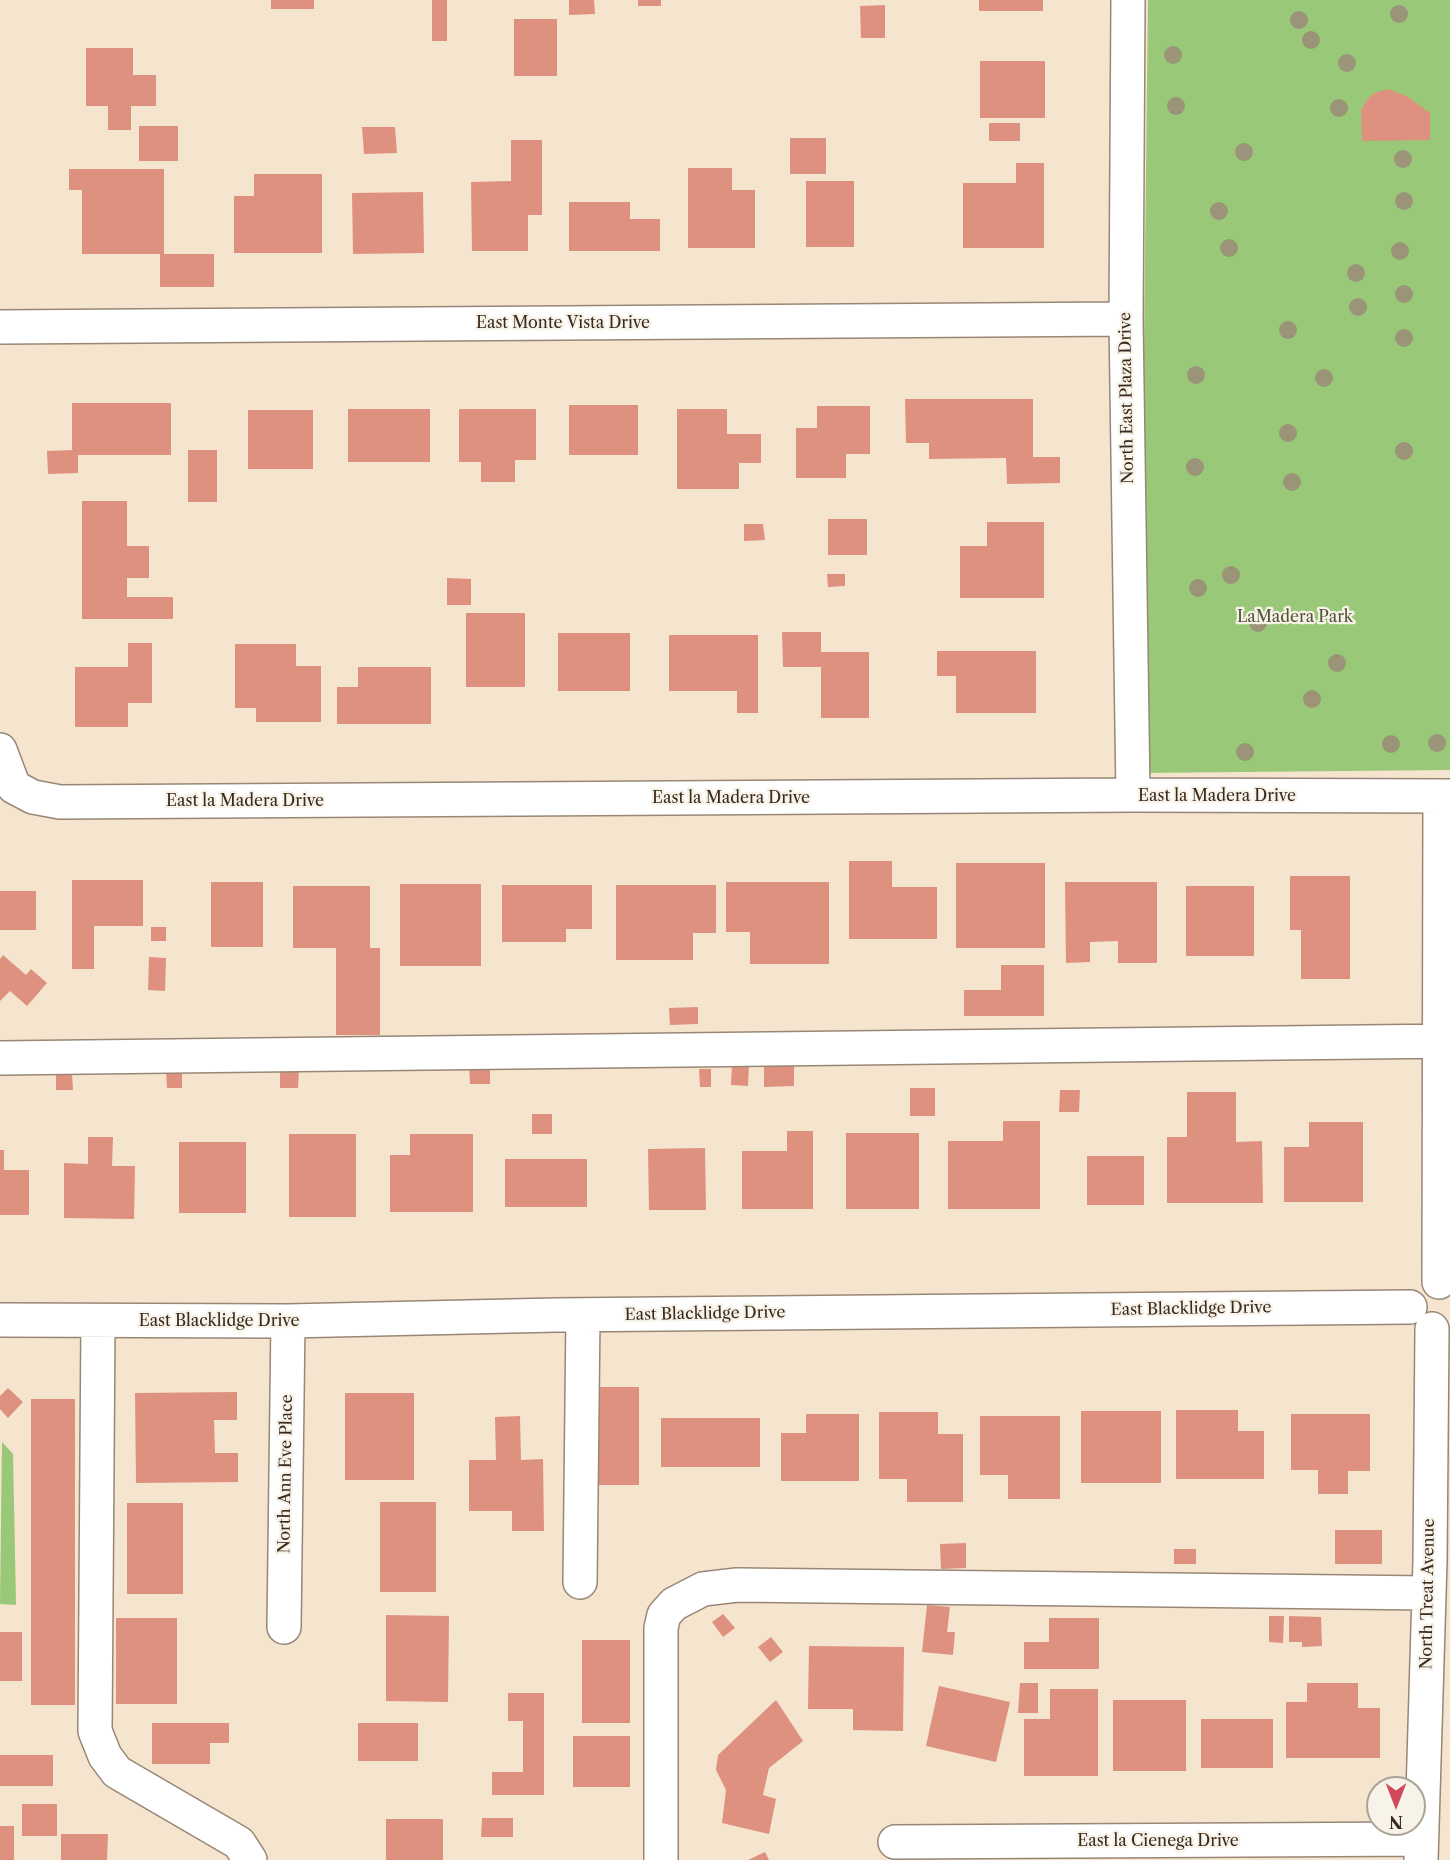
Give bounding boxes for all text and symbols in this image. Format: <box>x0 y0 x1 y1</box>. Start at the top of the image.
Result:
street label: North East Plaza Drive <box>1116 312 1138 484</box>
street label: East Monte Vista Drive <box>476 313 650 333</box>
park label: LaMadera Park <box>1237 607 1353 627</box>
street label: East la Madera Drive <box>1138 786 1296 806</box>
street label: East la Madera Drive <box>652 788 810 808</box>
street label: East la Madera Drive <box>166 791 324 811</box>
street label: East Blacklidge Drive <box>1110 1298 1272 1320</box>
street label: East Blacklidge Drive <box>624 1303 786 1325</box>
street label: East Blacklidge Drive <box>139 1311 299 1331</box>
street label: North Ann Eve Place <box>275 1394 297 1554</box>
street label: North Treat Avenue <box>1417 1518 1439 1670</box>
north arrow <box>1366 1776 1426 1836</box>
text: N <box>1389 1812 1403 1832</box>
street label: East la Cienega Drive <box>1077 1831 1239 1851</box>

